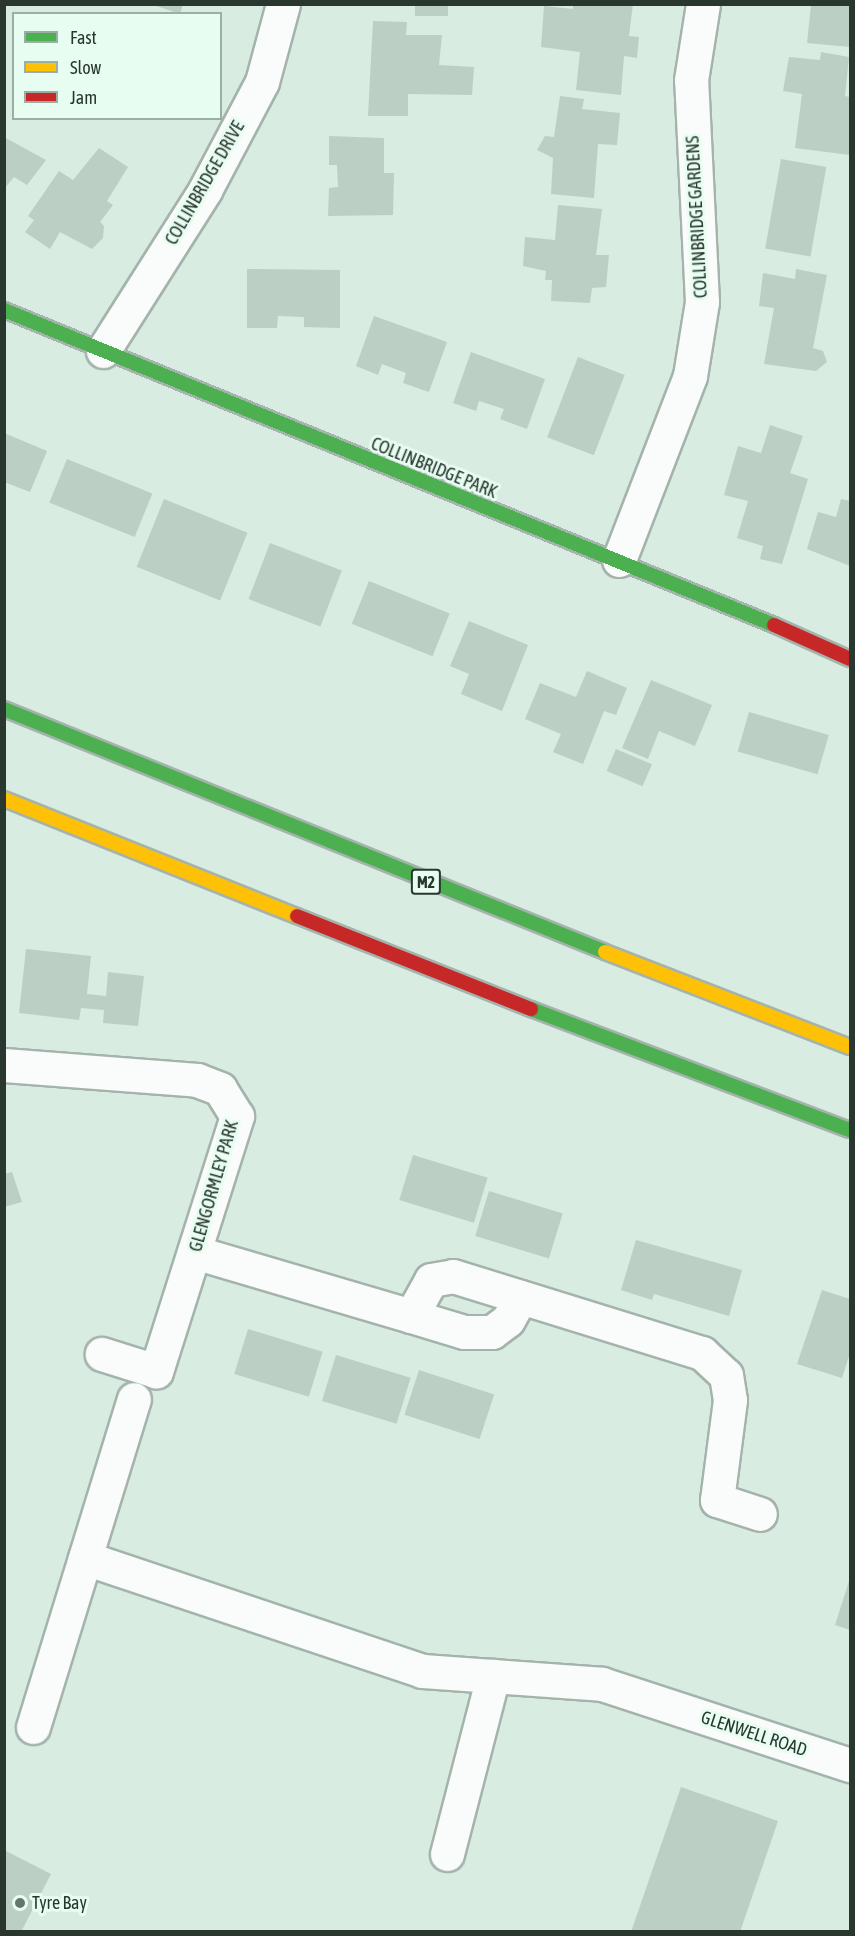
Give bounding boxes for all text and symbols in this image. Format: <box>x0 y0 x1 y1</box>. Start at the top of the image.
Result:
legend <box>12 12 222 120</box>
text: Fast <box>70 27 97 48</box>
text: Slow <box>70 57 101 78</box>
text: Jam <box>70 87 97 108</box>
street label: COLLINBRIDGE DRIVE <box>161 117 249 249</box>
street label: COLLINBRIDGE GARDENS <box>682 135 712 299</box>
street label: COLLINBRIDGE PARK <box>368 433 500 503</box>
road number: M2 <box>410 869 442 895</box>
street label: GLENGORMLEY PARK <box>185 1118 243 1254</box>
street label: GLENWELL ROAD <box>698 1707 810 1761</box>
place label: Tyre Bay <box>32 1892 87 1914</box>
marker: Tyre Bay <box>13 1896 27 1910</box>

